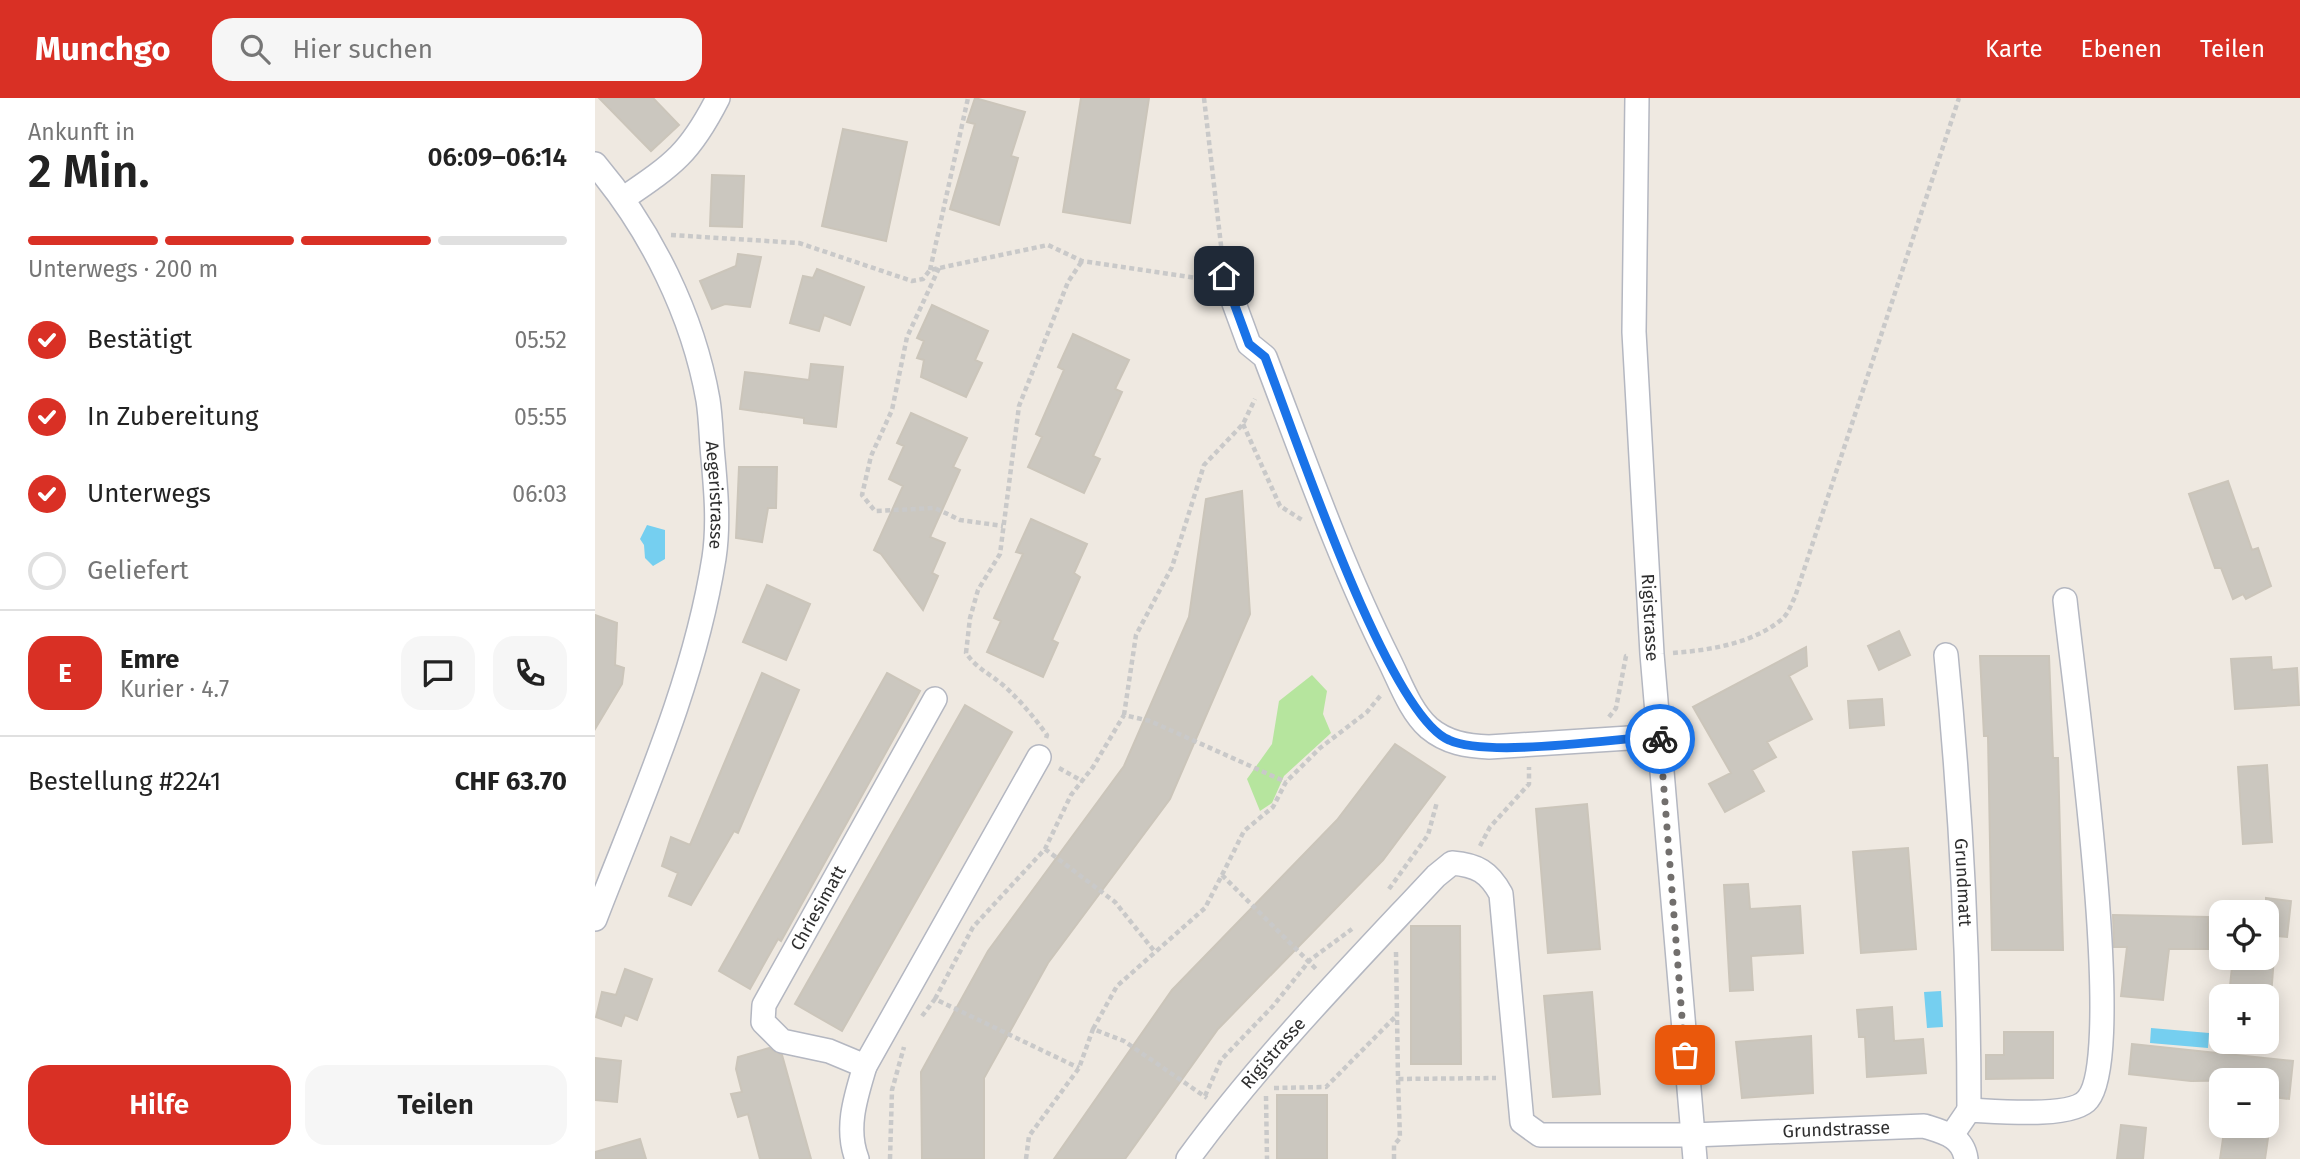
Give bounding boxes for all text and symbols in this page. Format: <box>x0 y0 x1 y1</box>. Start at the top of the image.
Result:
search box <box>212 18 702 81</box>
text: Munchgo <box>35 29 170 69</box>
icon: search <box>236 30 274 68</box>
text: Hier suchen <box>292 34 433 65</box>
text: Karte <box>1985 35 2043 63</box>
text: Ebenen <box>2081 35 2162 63</box>
text: Teilen <box>2200 35 2265 63</box>
text: Ankunft in <box>28 118 135 146</box>
text: 06:09–06:14 <box>427 142 567 173</box>
text: 2 Min. <box>28 144 150 199</box>
pin <box>1194 246 1254 306</box>
text: Unterwegs · 200 m <box>28 255 218 283</box>
icon: home <box>1205 257 1243 295</box>
icon: check <box>28 321 66 359</box>
text: Bestätigt <box>87 324 192 355</box>
text: 05:52 <box>514 326 567 354</box>
icon: check <box>28 398 66 436</box>
text: In Zubereitung <box>87 401 259 432</box>
text: 05:55 <box>514 403 567 431</box>
street label: Aegeristrasse <box>701 440 728 550</box>
icon: check <box>28 475 66 513</box>
text: Unterwegs <box>87 478 211 509</box>
text: 06:03 <box>512 480 567 508</box>
text: Geliefert <box>87 555 189 586</box>
street label: Rigistrasse <box>1637 573 1664 662</box>
button: chat <box>401 636 475 710</box>
button: phone <box>493 636 567 710</box>
text: Emre <box>120 644 179 675</box>
text: E <box>58 658 72 689</box>
text: Kurier · 4.7 <box>120 675 229 703</box>
courier <box>1625 704 1695 774</box>
icon: bike <box>1641 720 1679 758</box>
text: Bestellung #2241 <box>28 766 221 797</box>
text: CHF 63.70 <box>455 766 567 797</box>
street label: Grundmatt <box>1950 838 1976 927</box>
street label: Chriesimatt <box>786 861 851 954</box>
map controls <box>2209 900 2279 1138</box>
button: locate <box>2209 900 2279 970</box>
button: + <box>2209 984 2279 1054</box>
street label: Rigistrasse <box>1236 1013 1310 1094</box>
pin <box>1655 1025 1715 1085</box>
icon: bag <box>1666 1036 1704 1074</box>
button: Hilfe <box>28 1065 291 1145</box>
button: Teilen <box>305 1065 567 1145</box>
button: − <box>2209 1068 2279 1138</box>
street label: Grundstrasse <box>1782 1116 1890 1142</box>

